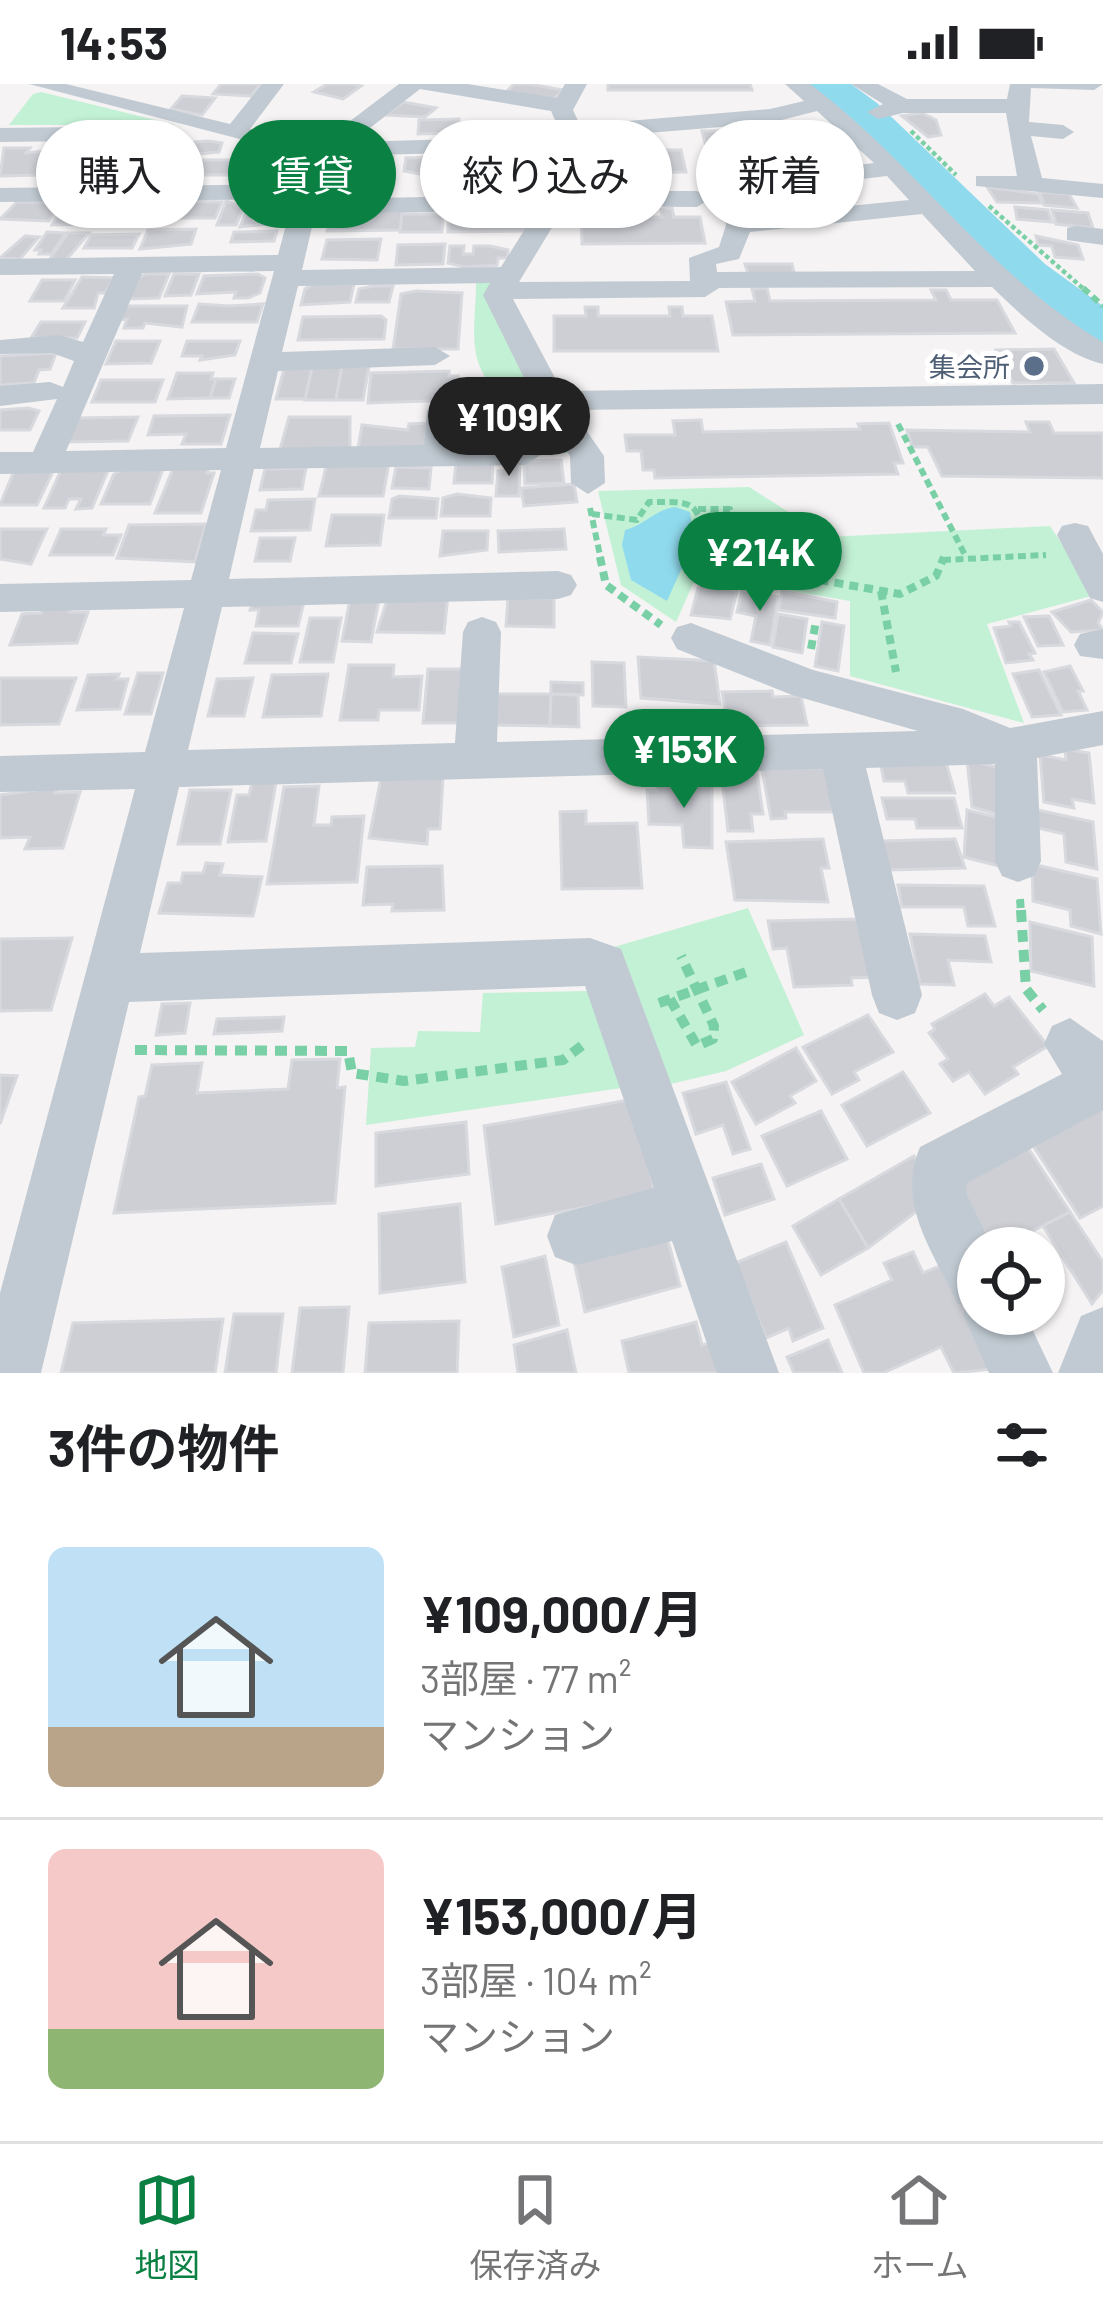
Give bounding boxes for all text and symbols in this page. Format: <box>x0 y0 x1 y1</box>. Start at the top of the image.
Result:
text: 14:53 <box>60 15 168 69</box>
chip: 購入 <box>36 120 204 228</box>
chip: 賃貸 <box>228 120 396 228</box>
chip: 絞り込み <box>420 120 672 228</box>
chip: 新着 <box>696 120 864 228</box>
place label: 集会所 <box>929 350 1010 382</box>
marker: 集会所 <box>1021 353 1047 379</box>
pin: ¥109K <box>425 377 593 479</box>
text: ¥109K <box>455 392 563 439</box>
pin: ¥214K <box>676 512 844 614</box>
text: ¥214K <box>705 527 815 574</box>
pin: ¥153K <box>600 709 768 811</box>
text: ¥153K <box>630 724 738 771</box>
map controls <box>957 1227 1065 1335</box>
button: locate <box>957 1227 1065 1335</box>
icon: filters <box>989 1412 1055 1478</box>
text: 3件の物件 <box>48 1416 280 1477</box>
text: ¥109,000/月 <box>420 1582 704 1643</box>
icon: home <box>144 1595 288 1739</box>
text: 3部屋 · 77 m² <box>420 1654 632 1701</box>
text: マンション <box>420 1710 615 1757</box>
text: ¥153,000/月 <box>420 1884 703 1945</box>
icon: home <box>144 1897 288 2041</box>
text: 3部屋 · 104 m² <box>420 1956 652 2003</box>
text: マンション <box>420 2012 615 2059</box>
tab: 地図 <box>134 2167 200 2287</box>
tab: 保存済み <box>469 2167 601 2287</box>
tab: ホーム <box>870 2167 968 2287</box>

